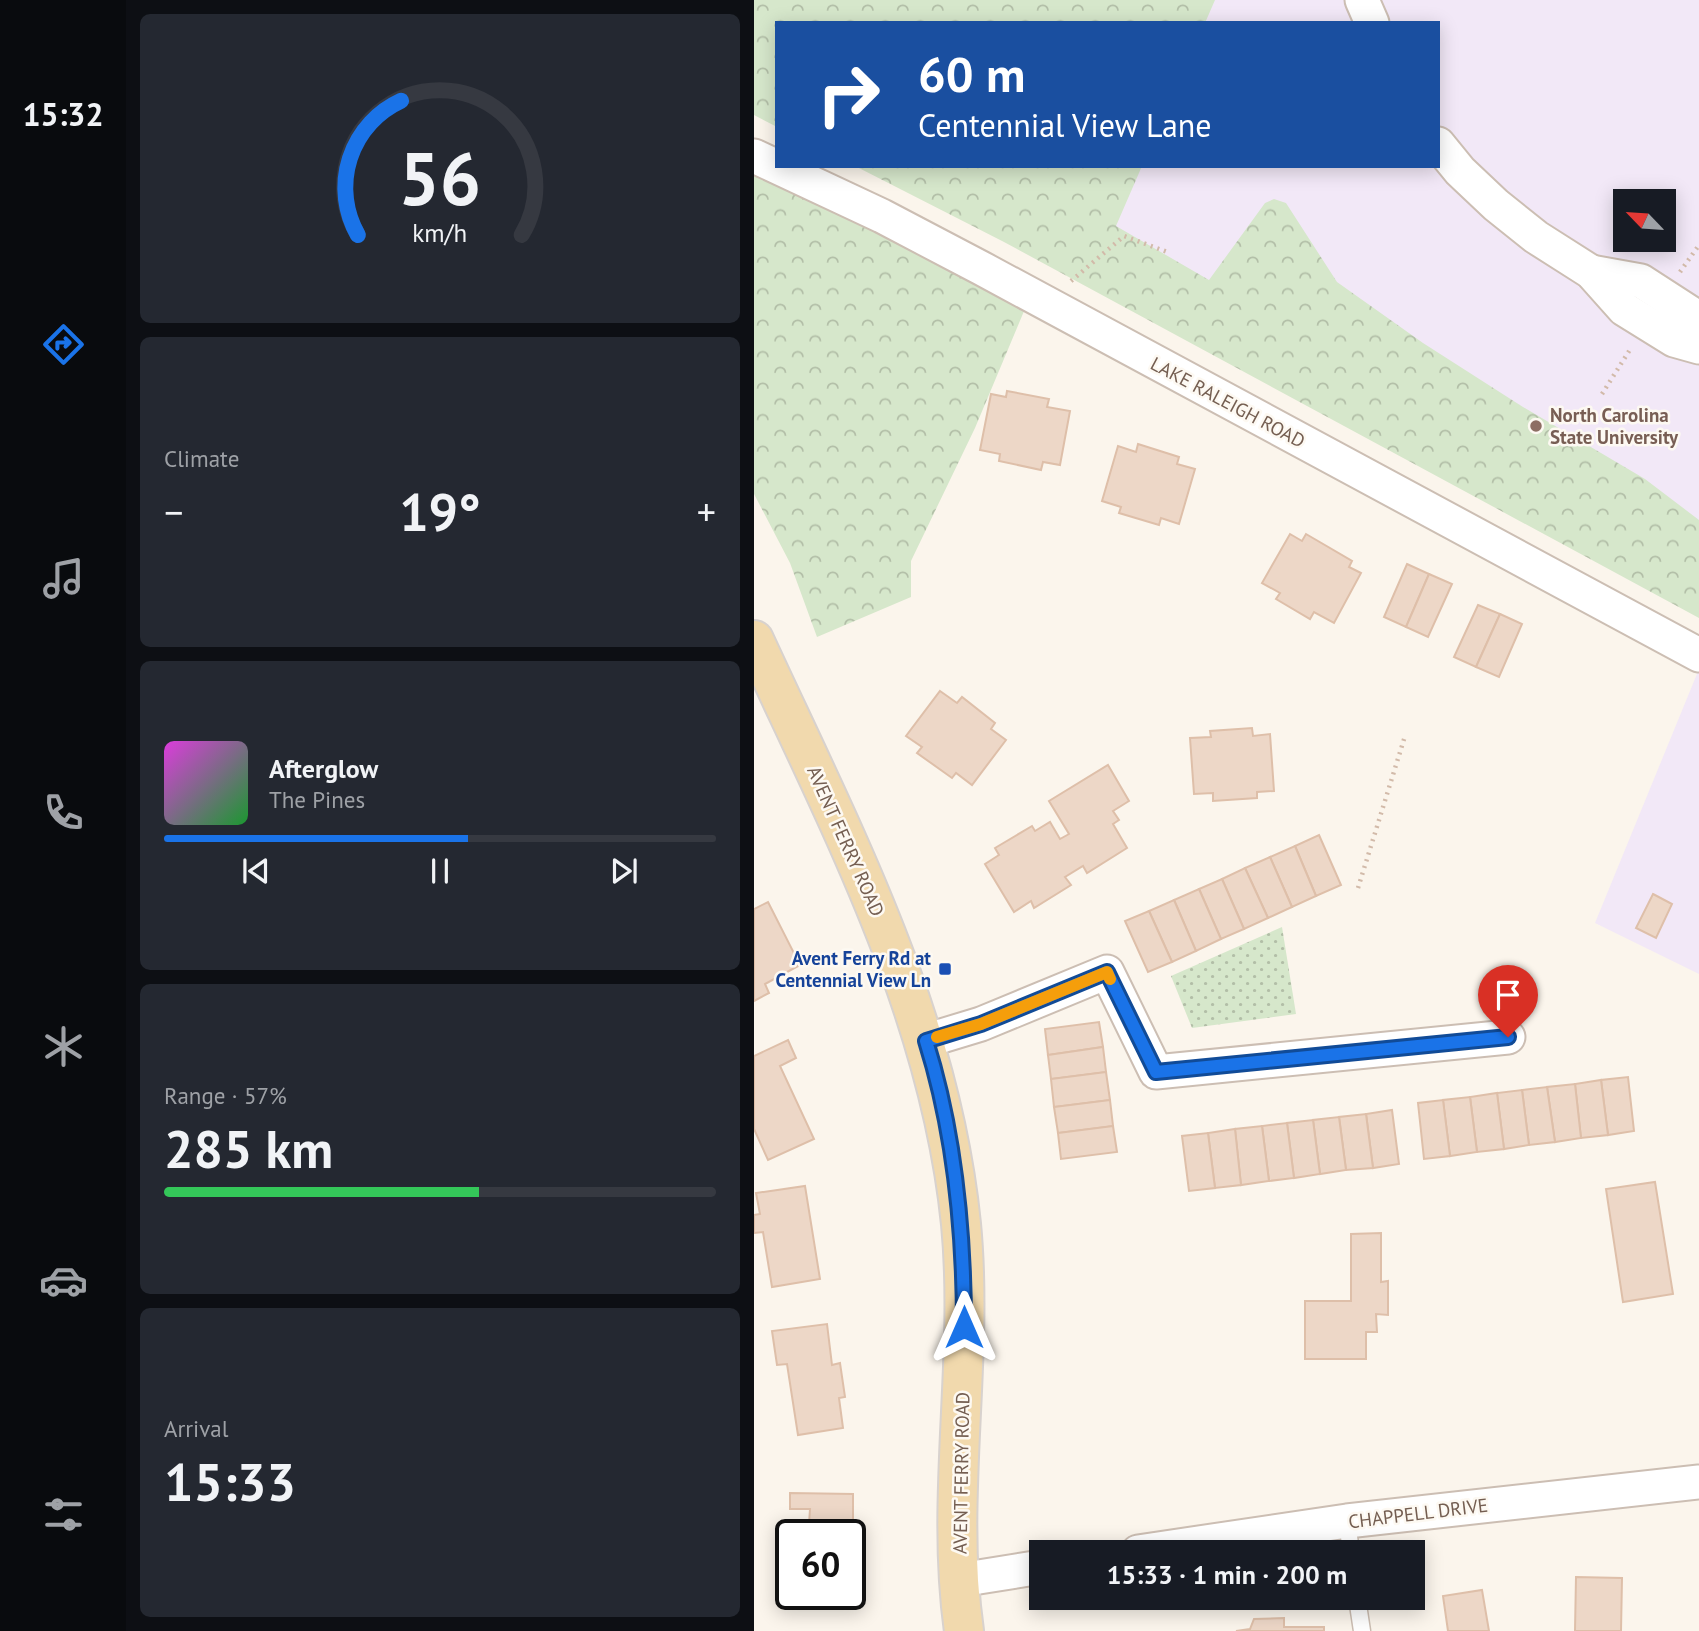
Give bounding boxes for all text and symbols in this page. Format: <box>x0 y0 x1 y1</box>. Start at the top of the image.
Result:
text: 60 m <box>918 42 1025 106</box>
icon: right <box>803 49 894 140</box>
text: 15:32 <box>22 93 104 135</box>
text: Centennial View Lane <box>918 104 1212 146</box>
text: 56 <box>399 131 481 225</box>
north arrow <box>1613 189 1676 252</box>
map controls <box>1613 189 1676 252</box>
text: km/h <box>413 217 467 249</box>
icon: directions <box>39 320 88 369</box>
street label: LAKE RALEIGH ROAD <box>1147 351 1309 453</box>
place label: North Carolina State University <box>1550 403 1679 449</box>
marker: North Carolina State University <box>1528 418 1544 434</box>
text: Climate <box>164 444 239 473</box>
text: 19° <box>399 478 481 545</box>
text: − <box>164 487 183 536</box>
text: + <box>697 487 716 536</box>
icon: music <box>39 554 88 603</box>
text: Afterglow <box>269 752 378 785</box>
street label: AVENT FERRY ROAD <box>802 762 890 920</box>
text: The Pines <box>269 785 365 814</box>
icon: phone <box>39 788 88 837</box>
icon: previous <box>237 852 275 890</box>
icon: pause <box>421 852 459 890</box>
icon: next <box>605 852 643 890</box>
place label: Avent Ferry Rd at Centennial View Ln <box>776 946 931 992</box>
marker: Avent Ferry Rd at Centennial View Ln <box>937 961 953 977</box>
pin <box>1478 965 1538 1037</box>
icon: arrive <box>1489 976 1527 1014</box>
icon: climate <box>39 1022 88 1071</box>
text: Range · 57% <box>164 1081 287 1110</box>
text: 285 km <box>164 1115 333 1182</box>
icon: car <box>39 1256 88 1305</box>
position arrow <box>927 1290 1001 1364</box>
street label: AVENT FERRY ROAD <box>948 1392 974 1554</box>
text: Arrival <box>164 1414 228 1443</box>
text: 15:33 <box>164 1448 296 1515</box>
icon: filters <box>39 1490 88 1539</box>
street label: CHAPPELL DRIVE <box>1347 1493 1489 1533</box>
speed limit sign: 60 <box>775 1519 866 1610</box>
text: 15:33 · 1 min · 200 m <box>1107 1558 1347 1591</box>

